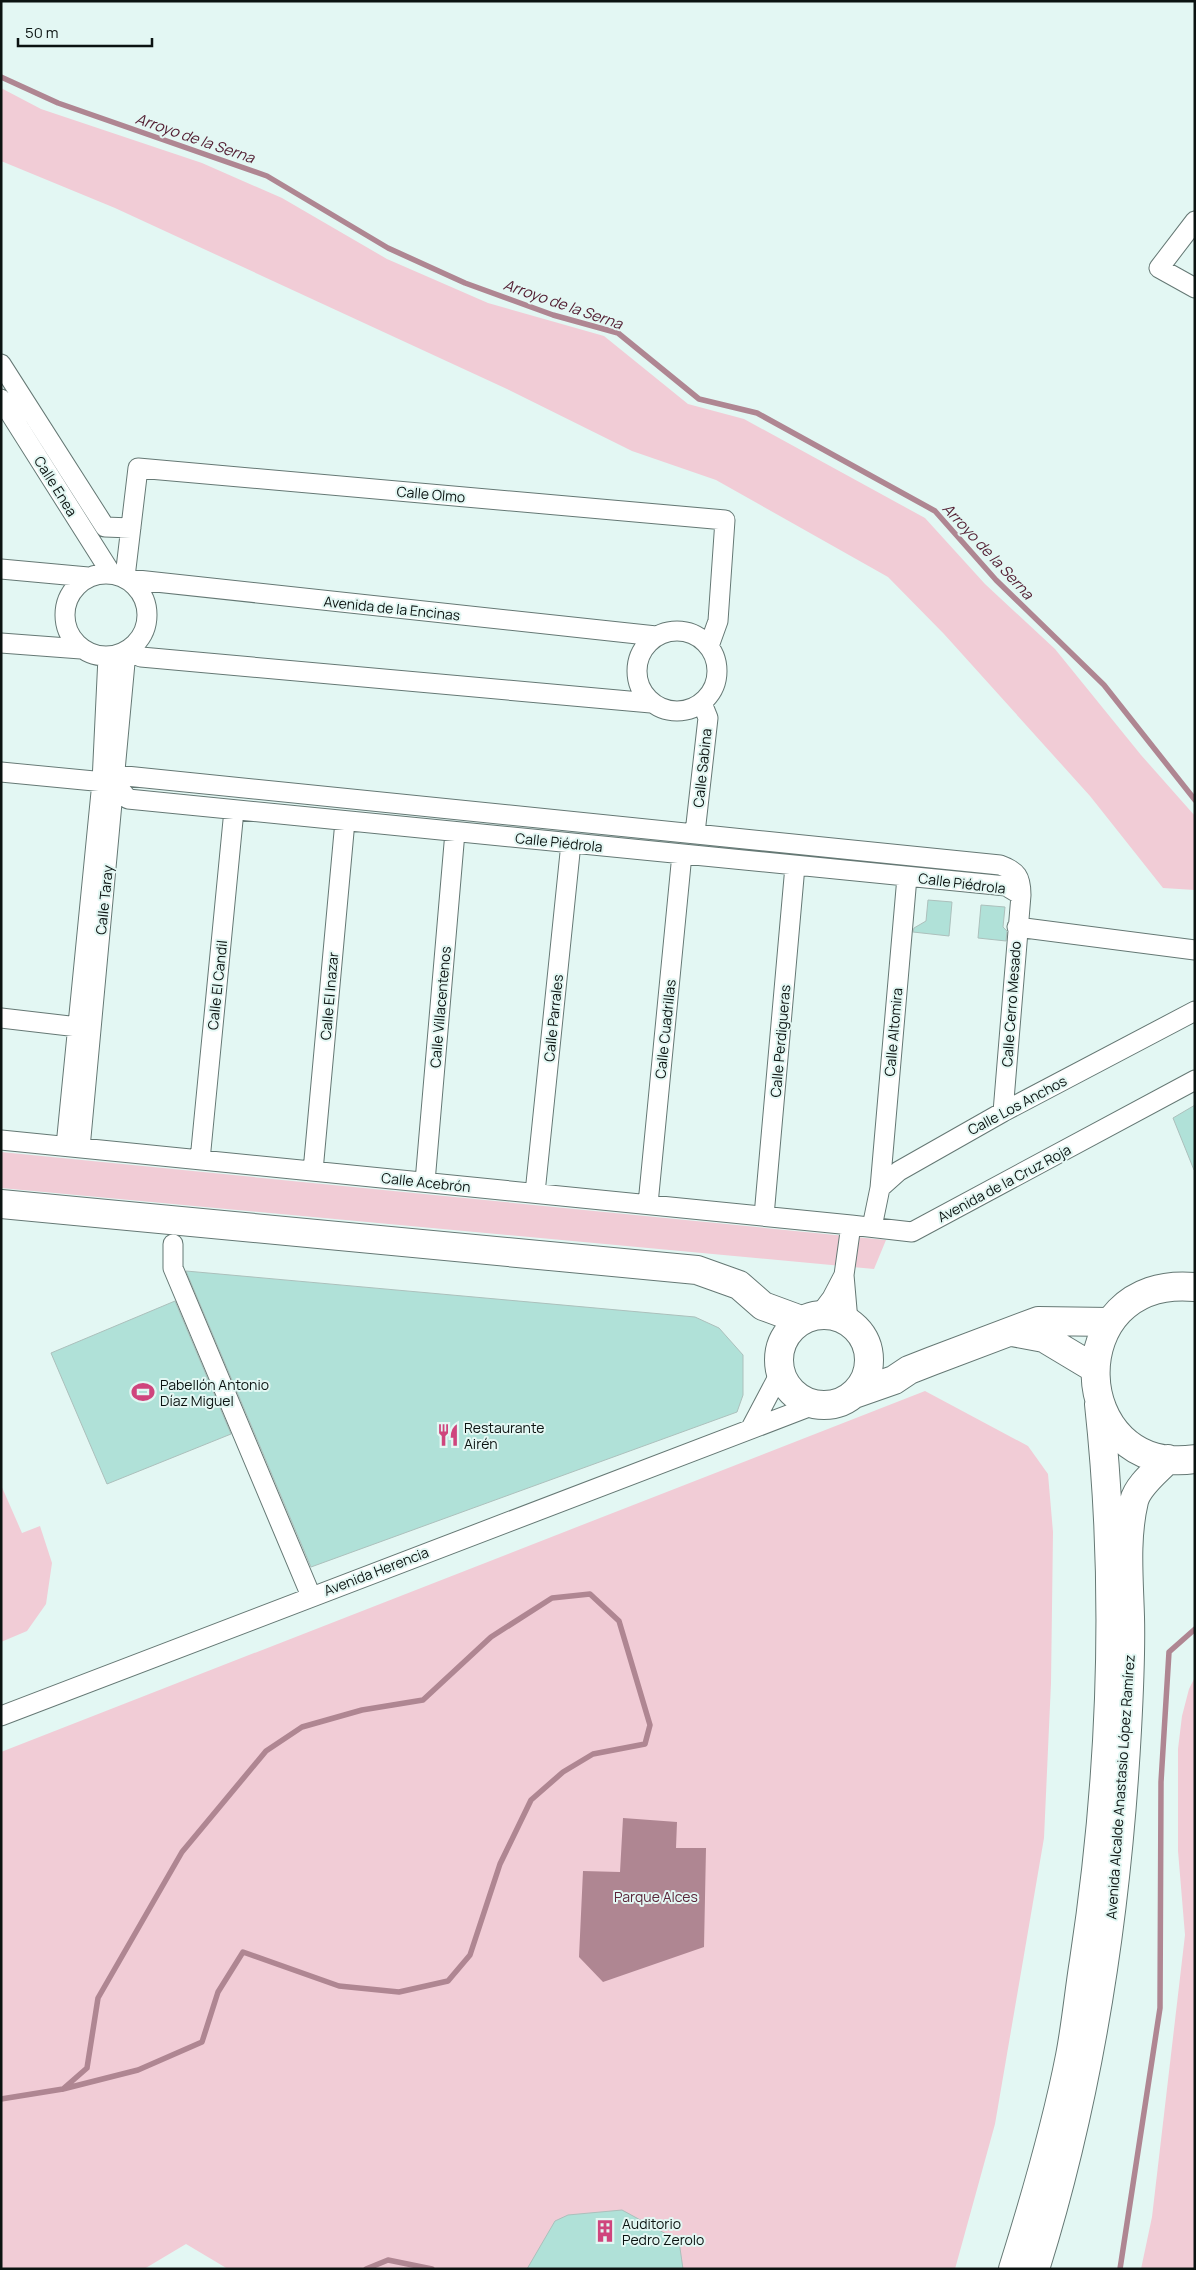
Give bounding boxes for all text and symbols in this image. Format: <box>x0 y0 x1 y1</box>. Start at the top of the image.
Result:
scale bar <box>18 15 151 47</box>
text: 50 m <box>25 22 59 43</box>
water label: Arroyo de la Serna <box>133 108 258 168</box>
water label: Arroyo de la Serna <box>501 274 626 334</box>
street label: Calle Enea <box>30 452 82 520</box>
street label: Calle Olmo <box>396 482 466 506</box>
water label: Arroyo de la Serna <box>938 498 1039 604</box>
street label: Avenida de la Encinas <box>323 591 461 625</box>
street label: Calle Sabina <box>688 728 716 808</box>
street label: Calle Piédrola <box>514 828 604 856</box>
street label: Calle Taray <box>91 864 117 936</box>
street label: Calle Piédrola <box>917 868 1007 898</box>
street label: Calle El Candil <box>203 939 231 1031</box>
street label: Calle Cerro Mesado <box>997 940 1025 1068</box>
street label: Calle Villacentenos <box>425 945 455 1069</box>
street label: Calle El Inazar <box>316 951 342 1041</box>
street label: Calle Parrales <box>539 973 567 1063</box>
street label: Calle Cuadrillas <box>650 978 680 1080</box>
street label: Calle Perdigueras <box>766 984 794 1098</box>
street label: Calle Altomira <box>880 987 906 1077</box>
street label: Calle Los Anchos <box>964 1071 1070 1139</box>
street label: Avenida de la Cruz Roja <box>934 1140 1074 1226</box>
street label: Calle Acebrón <box>380 1168 472 1196</box>
place label: Pabellón Antonio Díaz Miguel <box>160 1375 269 1410</box>
sports icon: Pabellón Antonio Díaz Miguel <box>130 1379 156 1405</box>
place label: Restaurante Airén <box>464 1418 544 1453</box>
restaurant icon: Restaurante Airén <box>435 1422 461 1448</box>
street label: Avenida Herencia <box>321 1542 431 1600</box>
street label: Avenida Alcalde Anastasio López Ramírez <box>1101 1654 1139 1920</box>
park label: Parque Alces <box>614 1887 698 1906</box>
place label: Auditorio Pedro Zerolo <box>622 2214 704 2249</box>
building icon: Auditorio Pedro Zerolo <box>592 2218 618 2244</box>

